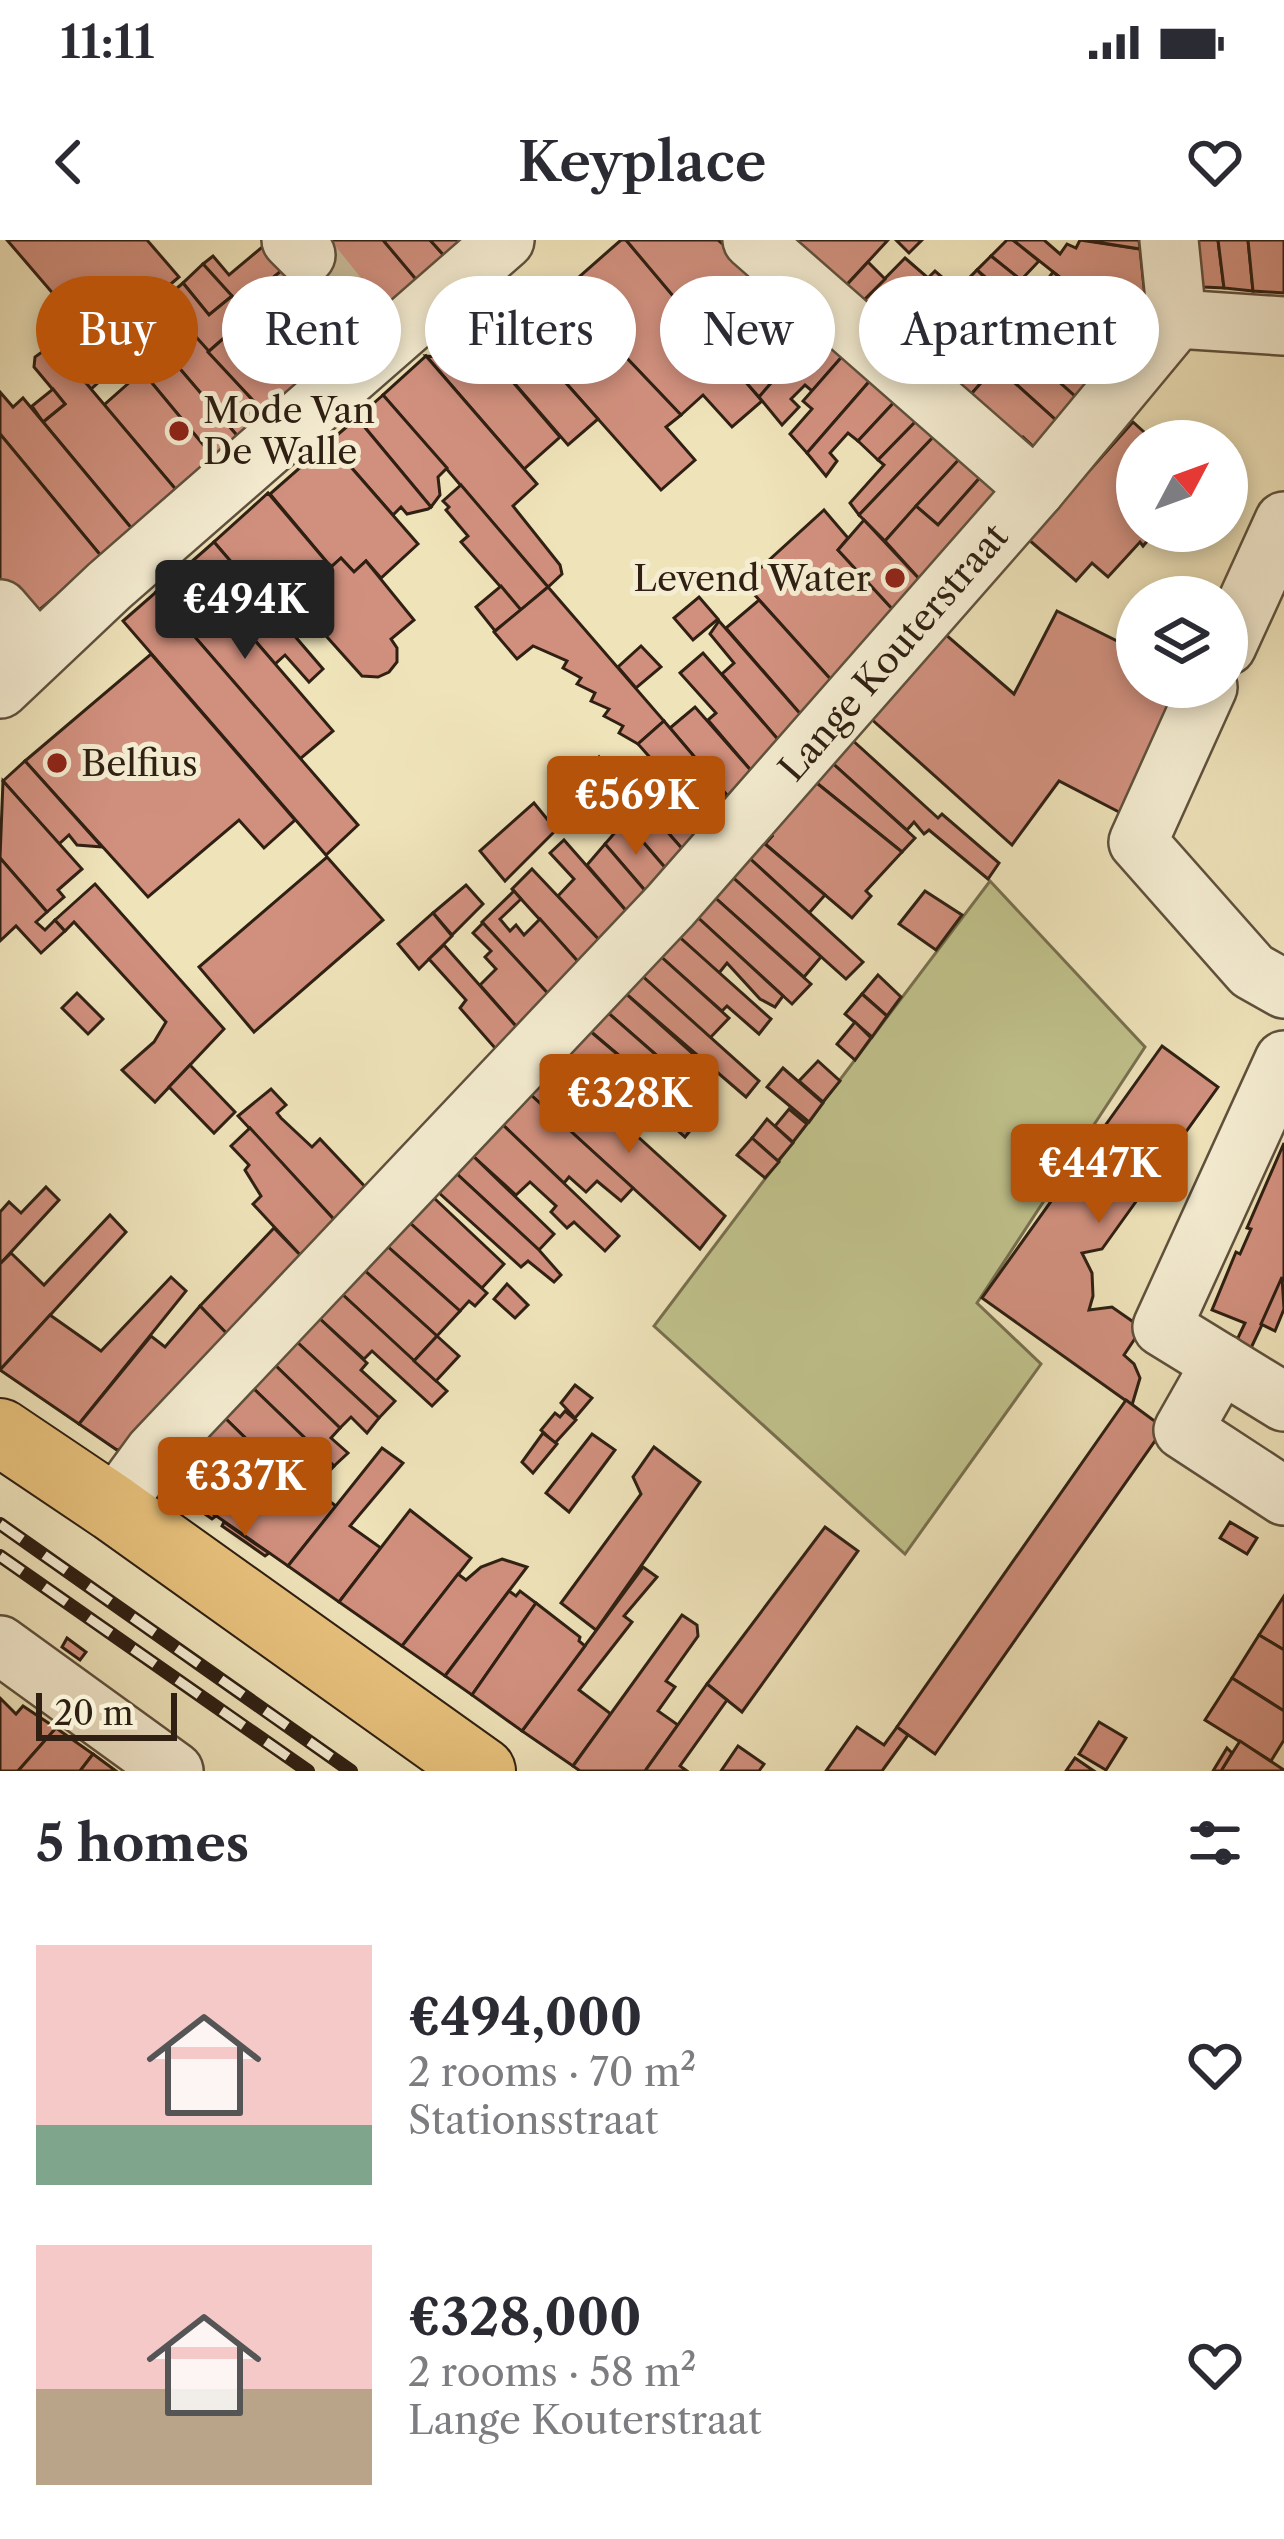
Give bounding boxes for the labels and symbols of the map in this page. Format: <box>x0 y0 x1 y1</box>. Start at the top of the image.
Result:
place label: Mode Van De Walle <box>203 388 375 473</box>
marker: Mode Van De Walle <box>166 418 192 444</box>
north arrow <box>1116 420 1248 552</box>
street label: Lange Kouterstraat <box>769 514 1017 790</box>
place label: Levend Water <box>633 556 871 600</box>
pin: €494K <box>161 560 329 662</box>
marker: Levend Water <box>882 565 908 591</box>
place label: Belfius <box>81 741 198 785</box>
marker: Belfius <box>44 750 70 776</box>
pin: €569K <box>552 756 720 858</box>
pin: €328K <box>545 1054 713 1156</box>
pin: €447K <box>1015 1124 1183 1226</box>
pin: €337K <box>161 1437 329 1539</box>
scale bar <box>36 1687 177 1740</box>

